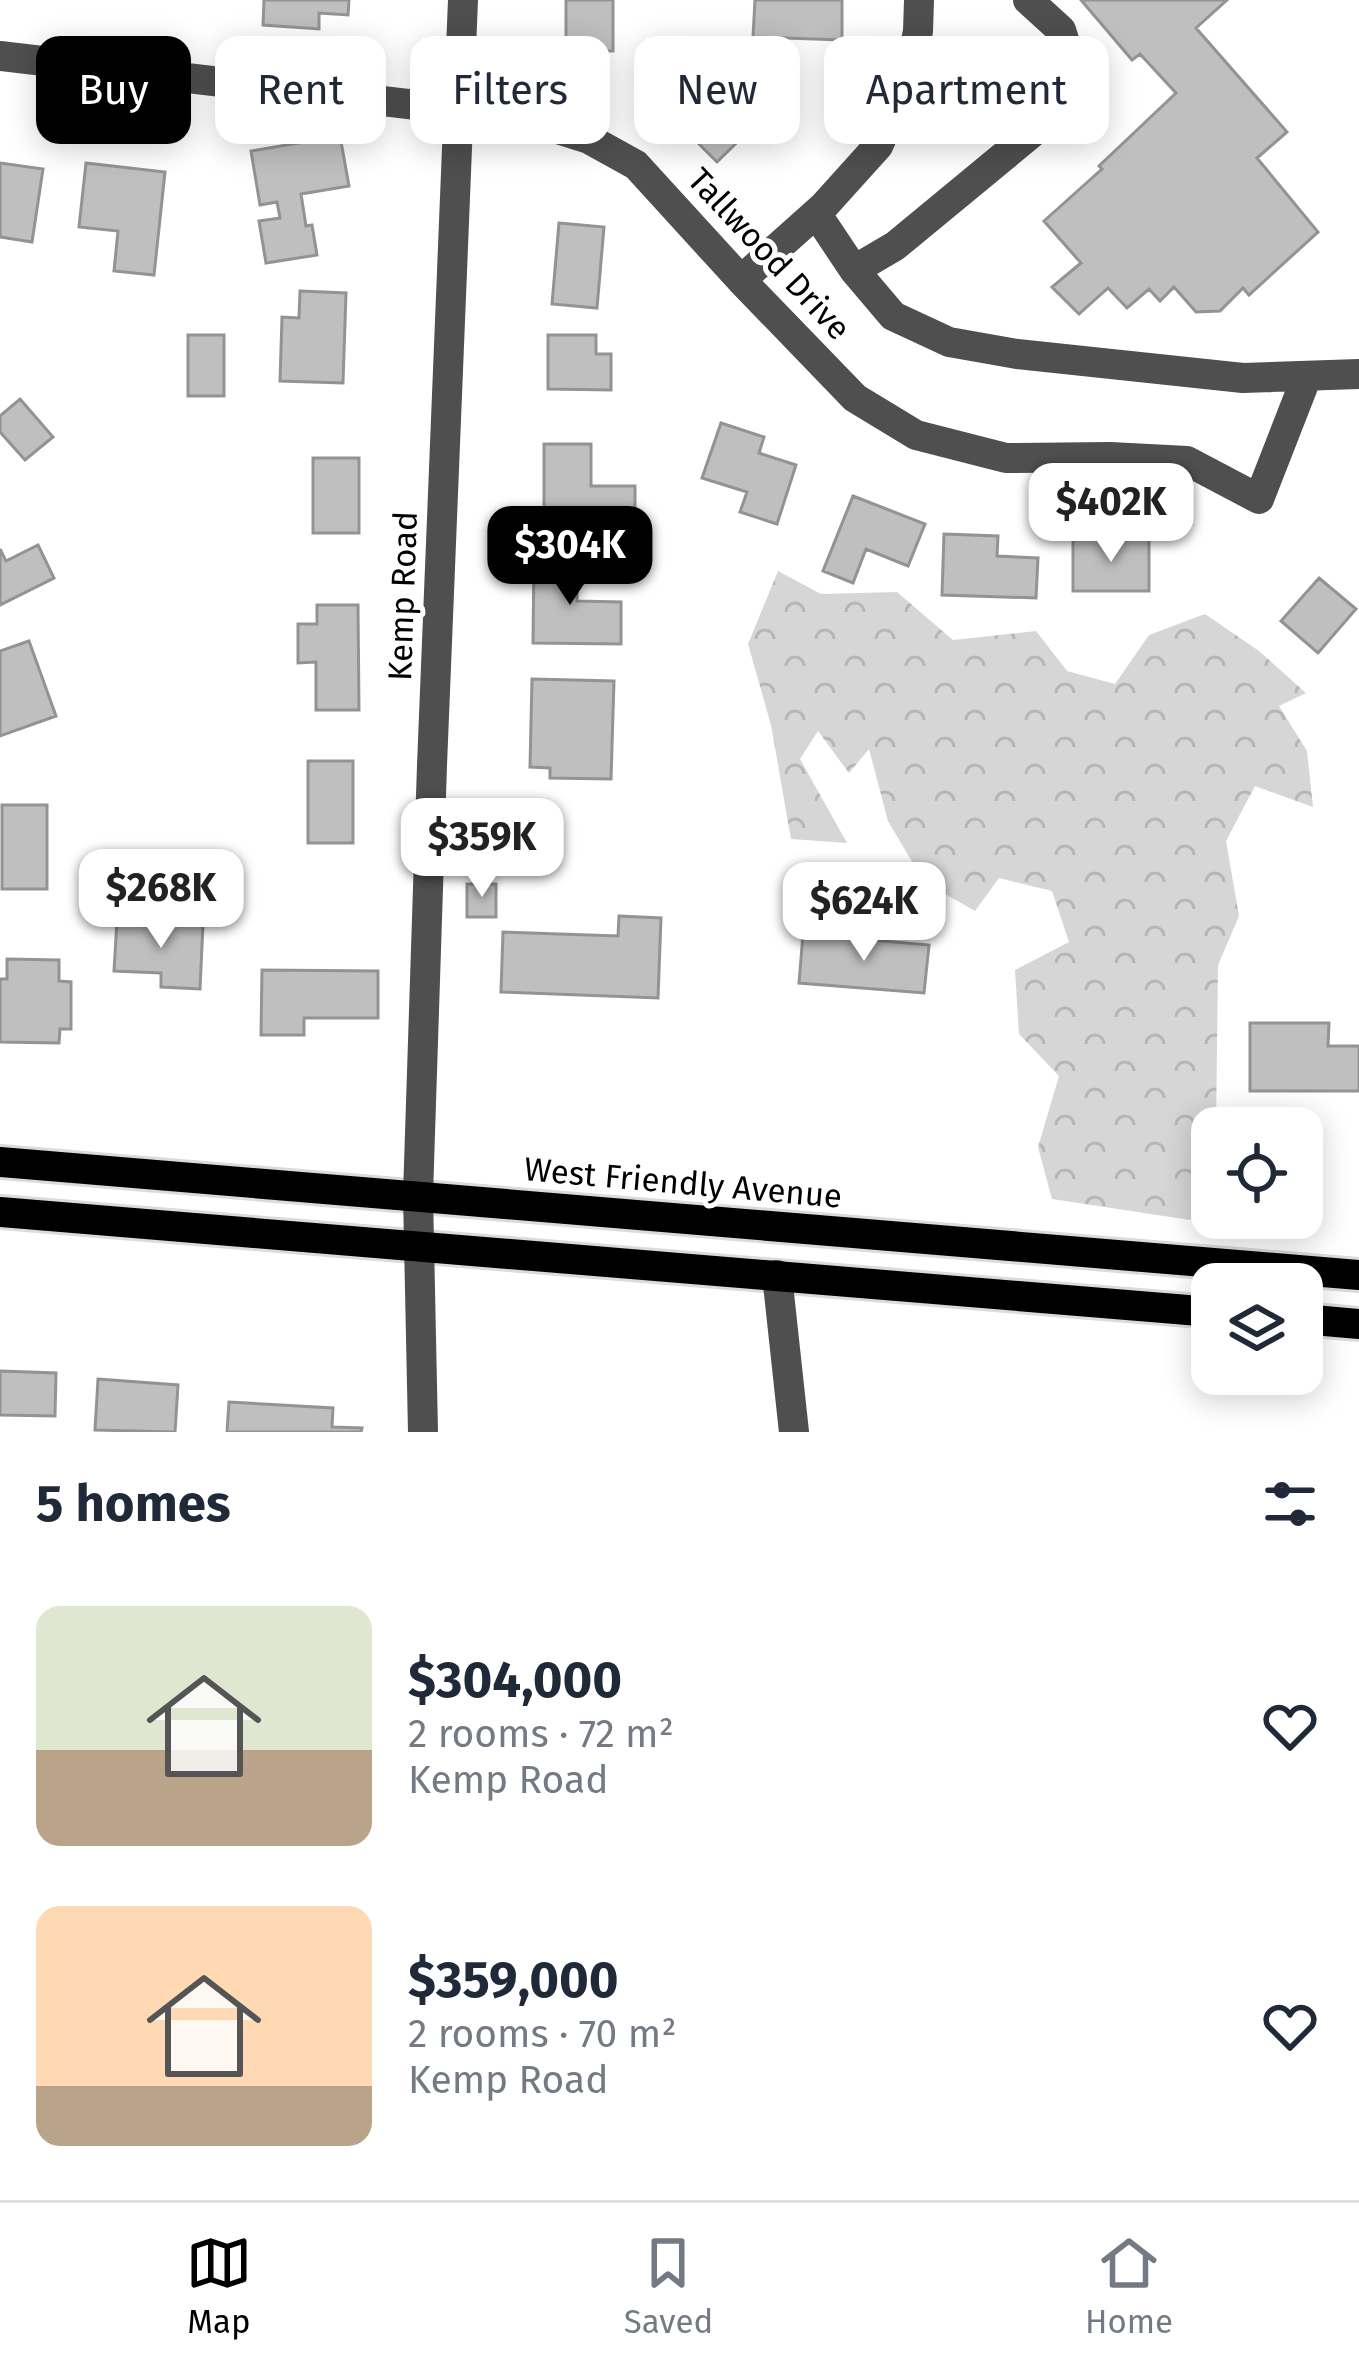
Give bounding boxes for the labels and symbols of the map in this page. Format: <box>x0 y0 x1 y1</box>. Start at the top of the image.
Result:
street label: Tallwood Drive <box>679 160 859 348</box>
pin: $402K <box>1027 463 1195 565</box>
pin: $304K <box>486 506 654 608</box>
street label: Kemp Road <box>380 511 426 681</box>
pin: $359K <box>398 798 566 900</box>
pin: $268K <box>77 849 245 951</box>
pin: $624K <box>780 862 948 964</box>
street label: West Friendly Avenue <box>522 1149 844 1217</box>

